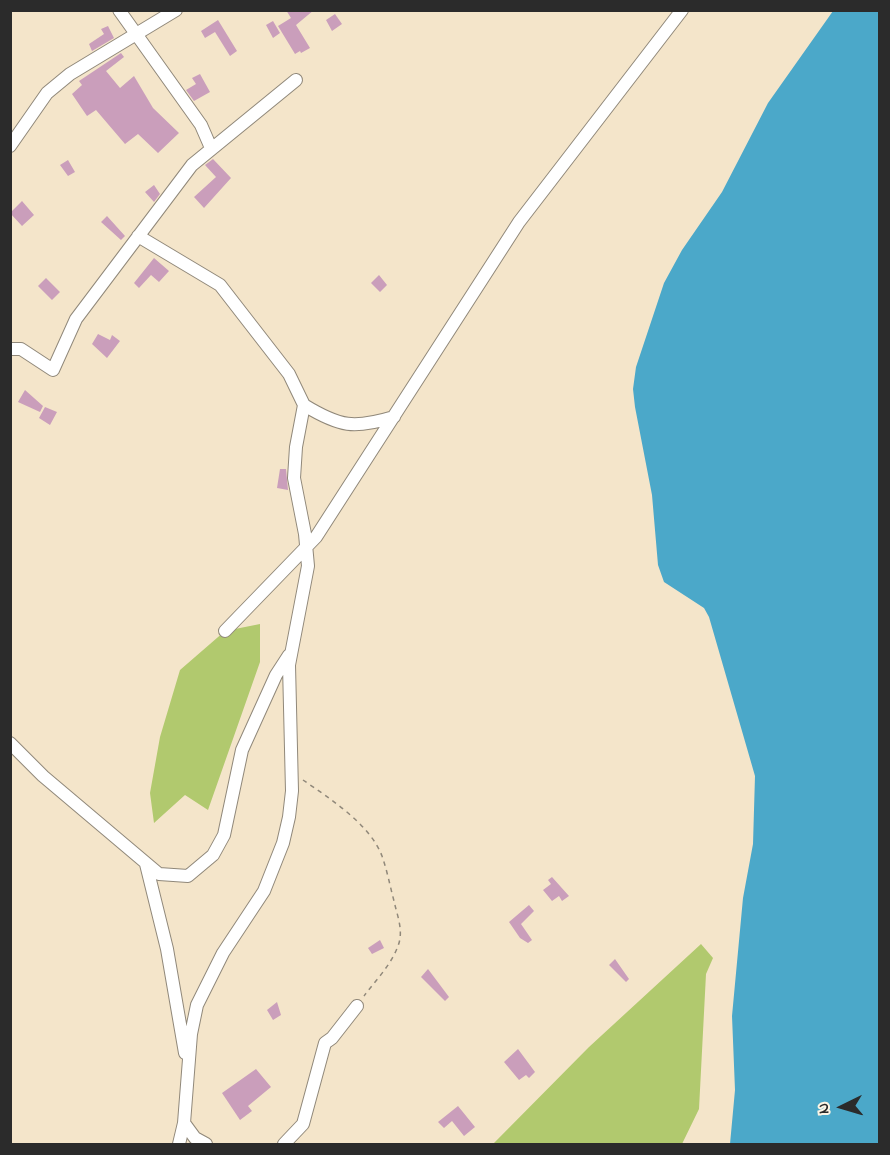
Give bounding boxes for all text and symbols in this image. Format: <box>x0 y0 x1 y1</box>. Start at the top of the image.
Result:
north arrow <box>812 1077 872 1137</box>
text: N <box>812 1102 836 1115</box>

